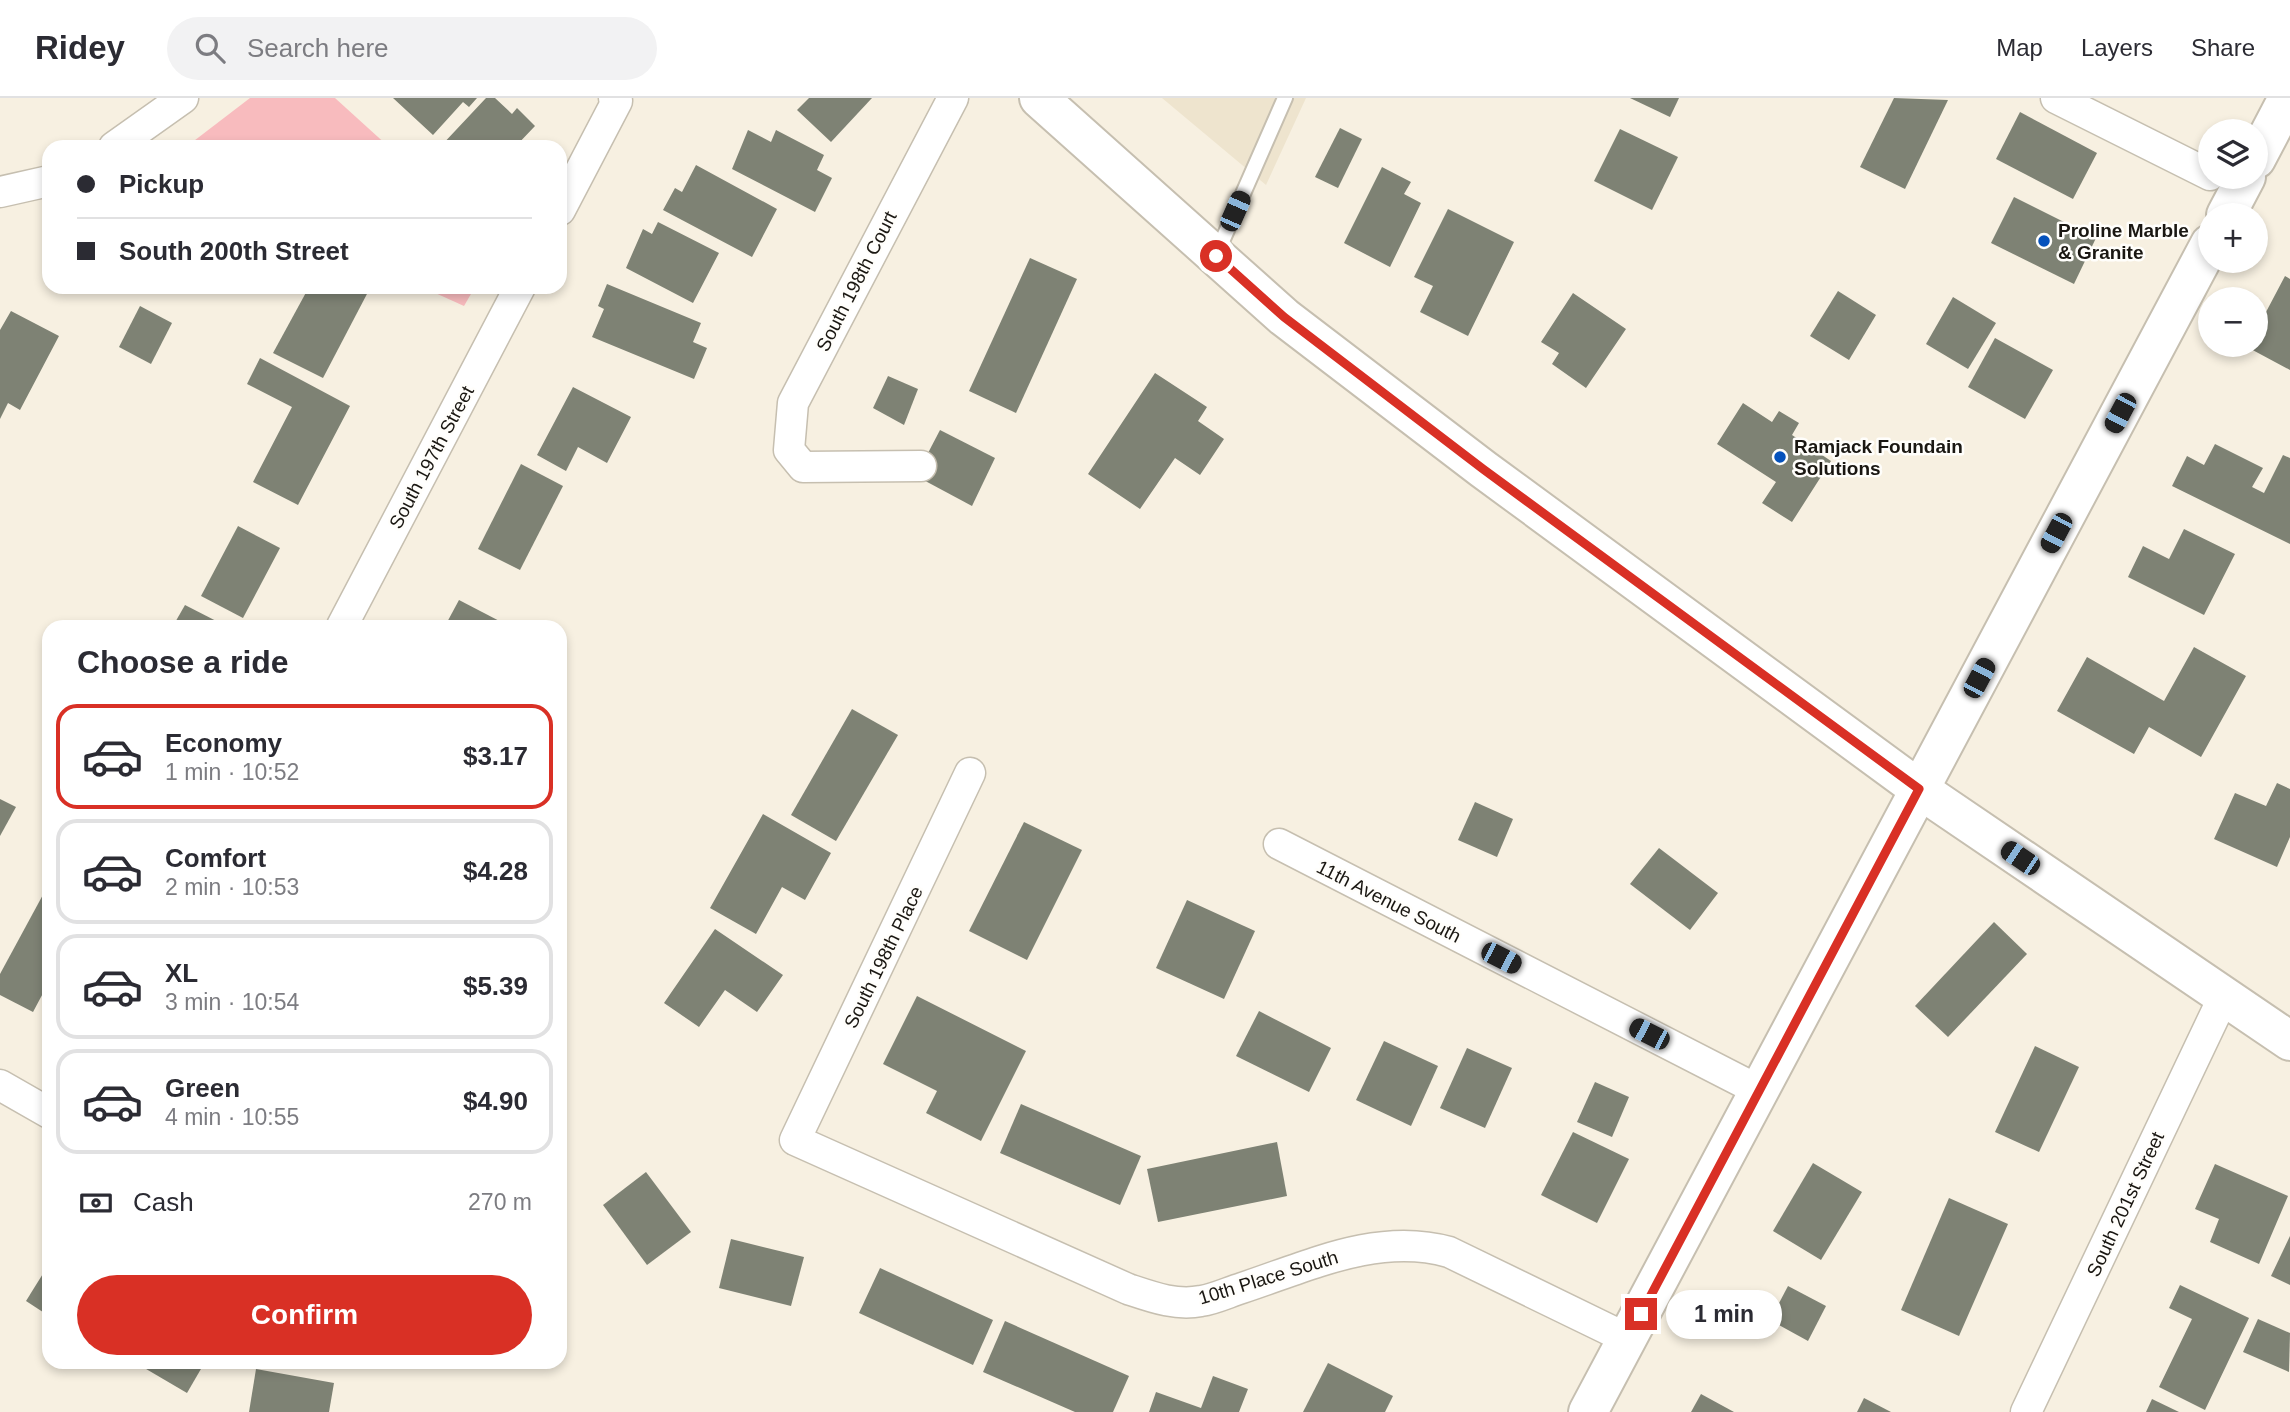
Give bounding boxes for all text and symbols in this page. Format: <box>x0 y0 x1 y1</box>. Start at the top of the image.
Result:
search box <box>167 17 657 80</box>
text: Ridey <box>35 29 125 66</box>
icon: search <box>191 29 229 67</box>
text: Search here <box>247 33 389 63</box>
text: Map <box>1996 34 2043 61</box>
text: Layers <box>2081 34 2153 61</box>
text: Share <box>2191 34 2255 61</box>
map controls <box>2198 119 2268 357</box>
button: layers <box>2198 119 2268 189</box>
text: Pickup <box>119 169 204 199</box>
car <box>1217 188 1254 234</box>
button: + <box>2198 203 2268 273</box>
street label: South 198th Court <box>812 207 901 355</box>
place label: Proline Marble & Granite <box>2058 220 2189 263</box>
marker: Proline Marble & Granite <box>2036 233 2052 249</box>
text: South 200th Street <box>119 236 349 266</box>
route start <box>1200 240 1232 272</box>
button: − <box>2198 287 2268 357</box>
street label: South 197th Street <box>385 382 478 532</box>
car <box>2101 390 2140 436</box>
place label: Ramjack Foundain Solutions <box>1794 436 1963 479</box>
marker: Ramjack Foundain Solutions <box>1772 449 1788 465</box>
car <box>2037 510 2076 556</box>
text: Choose a ride <box>77 644 289 680</box>
car <box>1960 655 1999 701</box>
icon: car <box>81 725 144 788</box>
text: Economy <box>165 728 282 758</box>
text: $3.17 <box>463 741 528 771</box>
text: 1 min · 10:52 <box>165 759 299 785</box>
car <box>1997 838 2044 878</box>
icon: car <box>81 840 144 903</box>
text: Comfort <box>165 843 266 873</box>
text: $4.28 <box>463 856 528 886</box>
street label: 11th Avenue South <box>1313 856 1464 947</box>
text: 2 min · 10:53 <box>165 874 299 900</box>
street label: South 198th Place <box>840 883 927 1032</box>
car <box>1478 939 1525 977</box>
icon: car <box>81 955 144 1018</box>
text: XL <box>165 958 198 988</box>
text: $5.39 <box>463 971 528 1001</box>
text: 3 min · 10:54 <box>165 989 299 1015</box>
car <box>1626 1015 1673 1053</box>
icon: car <box>81 1070 144 1133</box>
text: Green <box>165 1073 240 1103</box>
text: $4.90 <box>463 1086 528 1116</box>
text: 4 min · 10:55 <box>165 1104 299 1130</box>
street label: South 201st Street <box>2083 1128 2169 1280</box>
icon: cash <box>77 1184 115 1222</box>
text: Cash <box>133 1187 194 1217</box>
text: 270 m <box>468 1189 532 1215</box>
street label: 10th Place South <box>1196 1246 1340 1309</box>
button: Confirm <box>77 1275 532 1355</box>
callout: 1 min <box>1666 1290 1781 1338</box>
route end <box>1625 1298 1657 1330</box>
text: 1 min <box>1694 1301 1754 1327</box>

